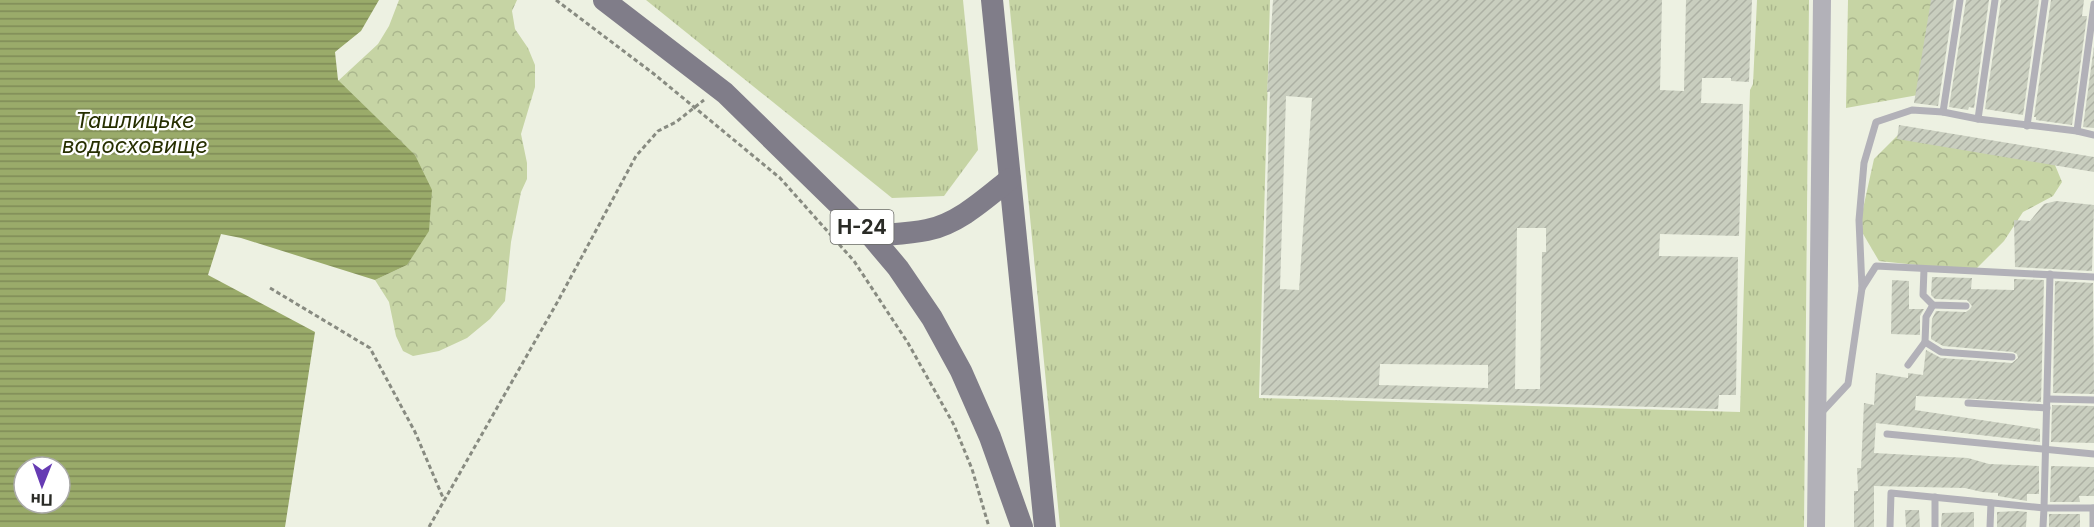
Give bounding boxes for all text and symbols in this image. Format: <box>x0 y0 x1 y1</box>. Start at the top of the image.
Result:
water label: Ташлицьке водосховище <box>62 107 208 158</box>
road number: Н-24 <box>830 210 894 244</box>
north arrow <box>12 455 72 515</box>
text: Пн <box>31 490 53 510</box>

